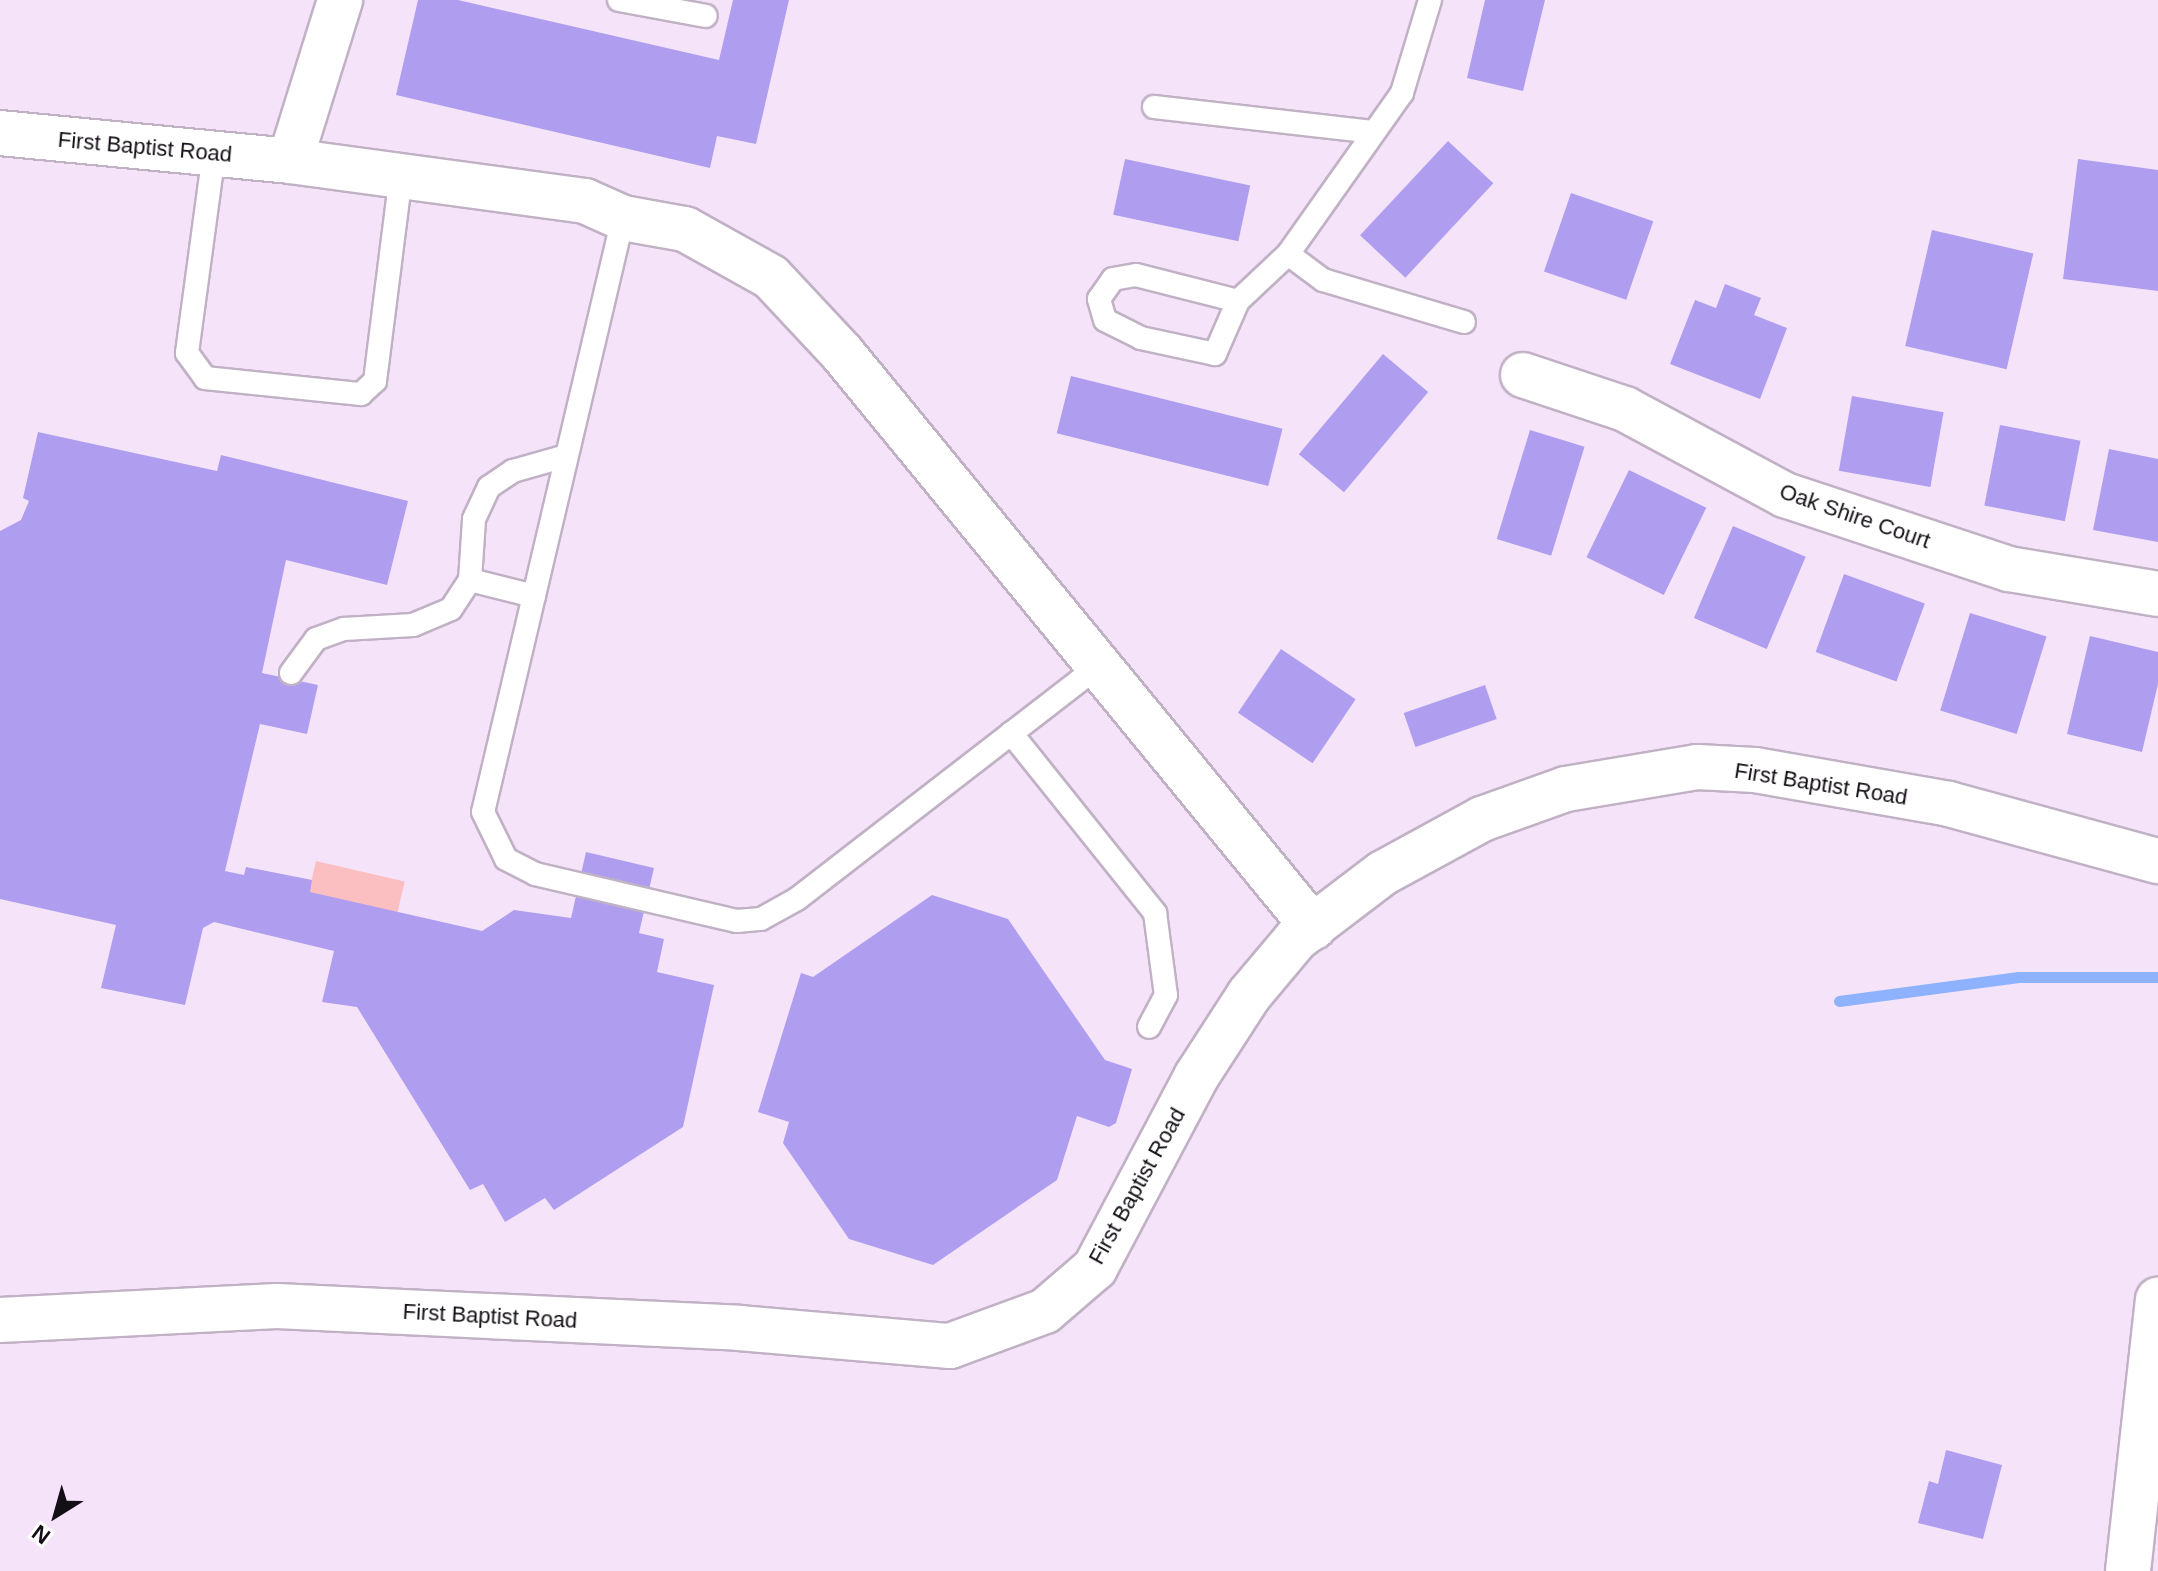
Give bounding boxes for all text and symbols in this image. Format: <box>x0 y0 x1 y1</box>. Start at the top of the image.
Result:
street label: First Baptist Road <box>57 126 233 168</box>
street label: Oak Shire Court <box>1776 478 1934 554</box>
street label: First Baptist Road <box>1733 757 1909 811</box>
street label: First Baptist Road <box>1083 1103 1191 1269</box>
street label: First Baptist Road <box>402 1298 578 1334</box>
north arrow <box>16 1475 96 1555</box>
text: N <box>27 1520 55 1549</box>

